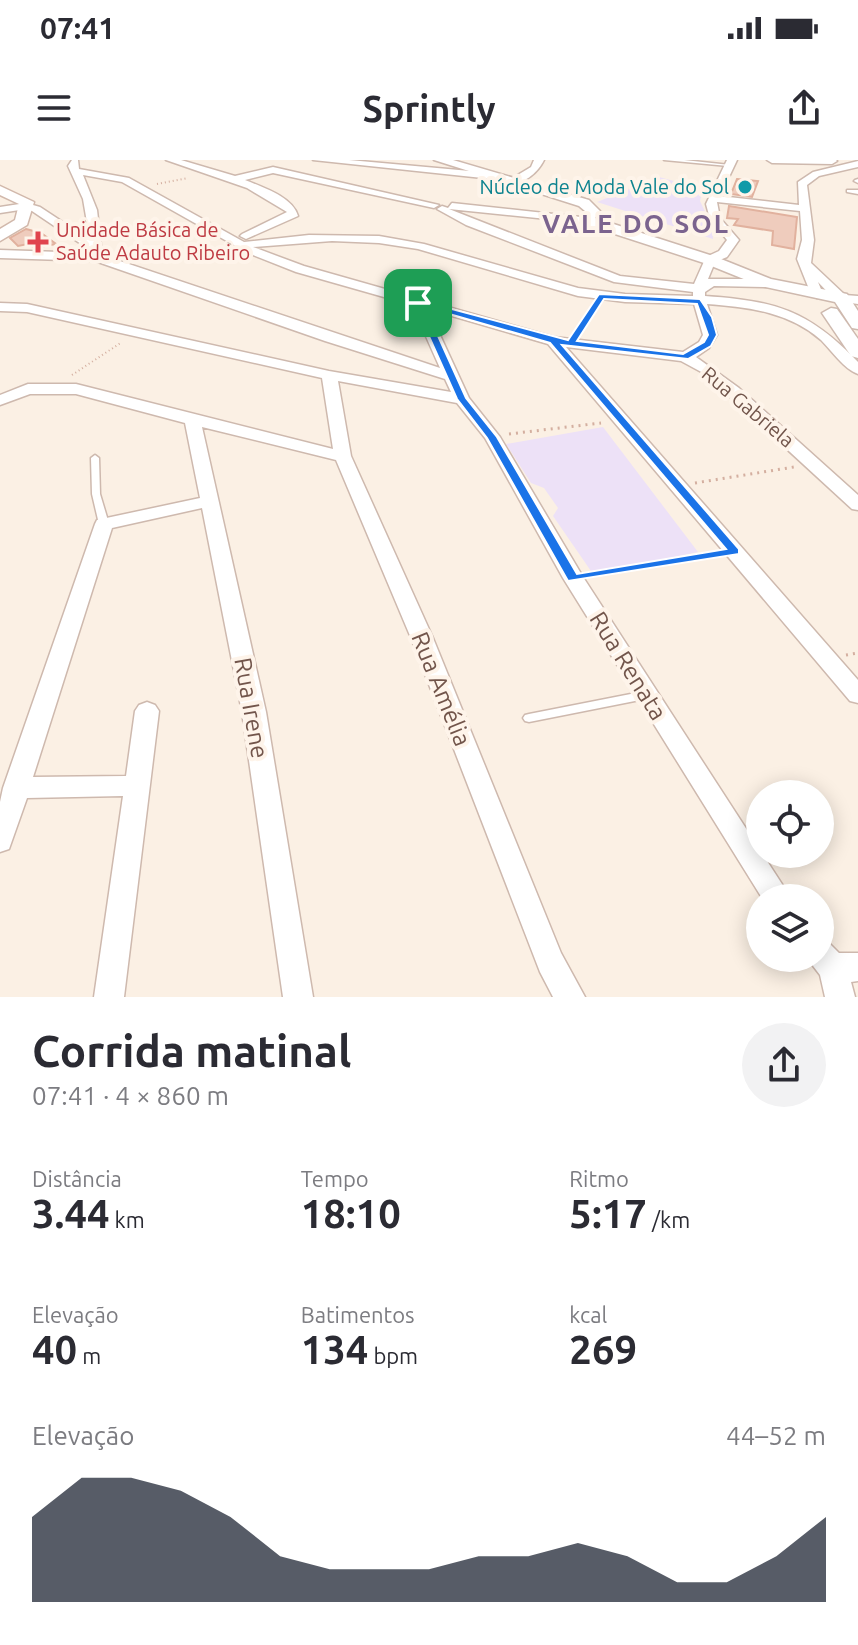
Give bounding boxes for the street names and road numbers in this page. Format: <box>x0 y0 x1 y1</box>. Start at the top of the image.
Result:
street label: Rua Gabriela <box>698 361 799 452</box>
street label: Rua Renata <box>585 607 672 725</box>
street label: Rua Amélia <box>406 628 477 750</box>
street label: Rua Irene <box>229 655 274 760</box>

